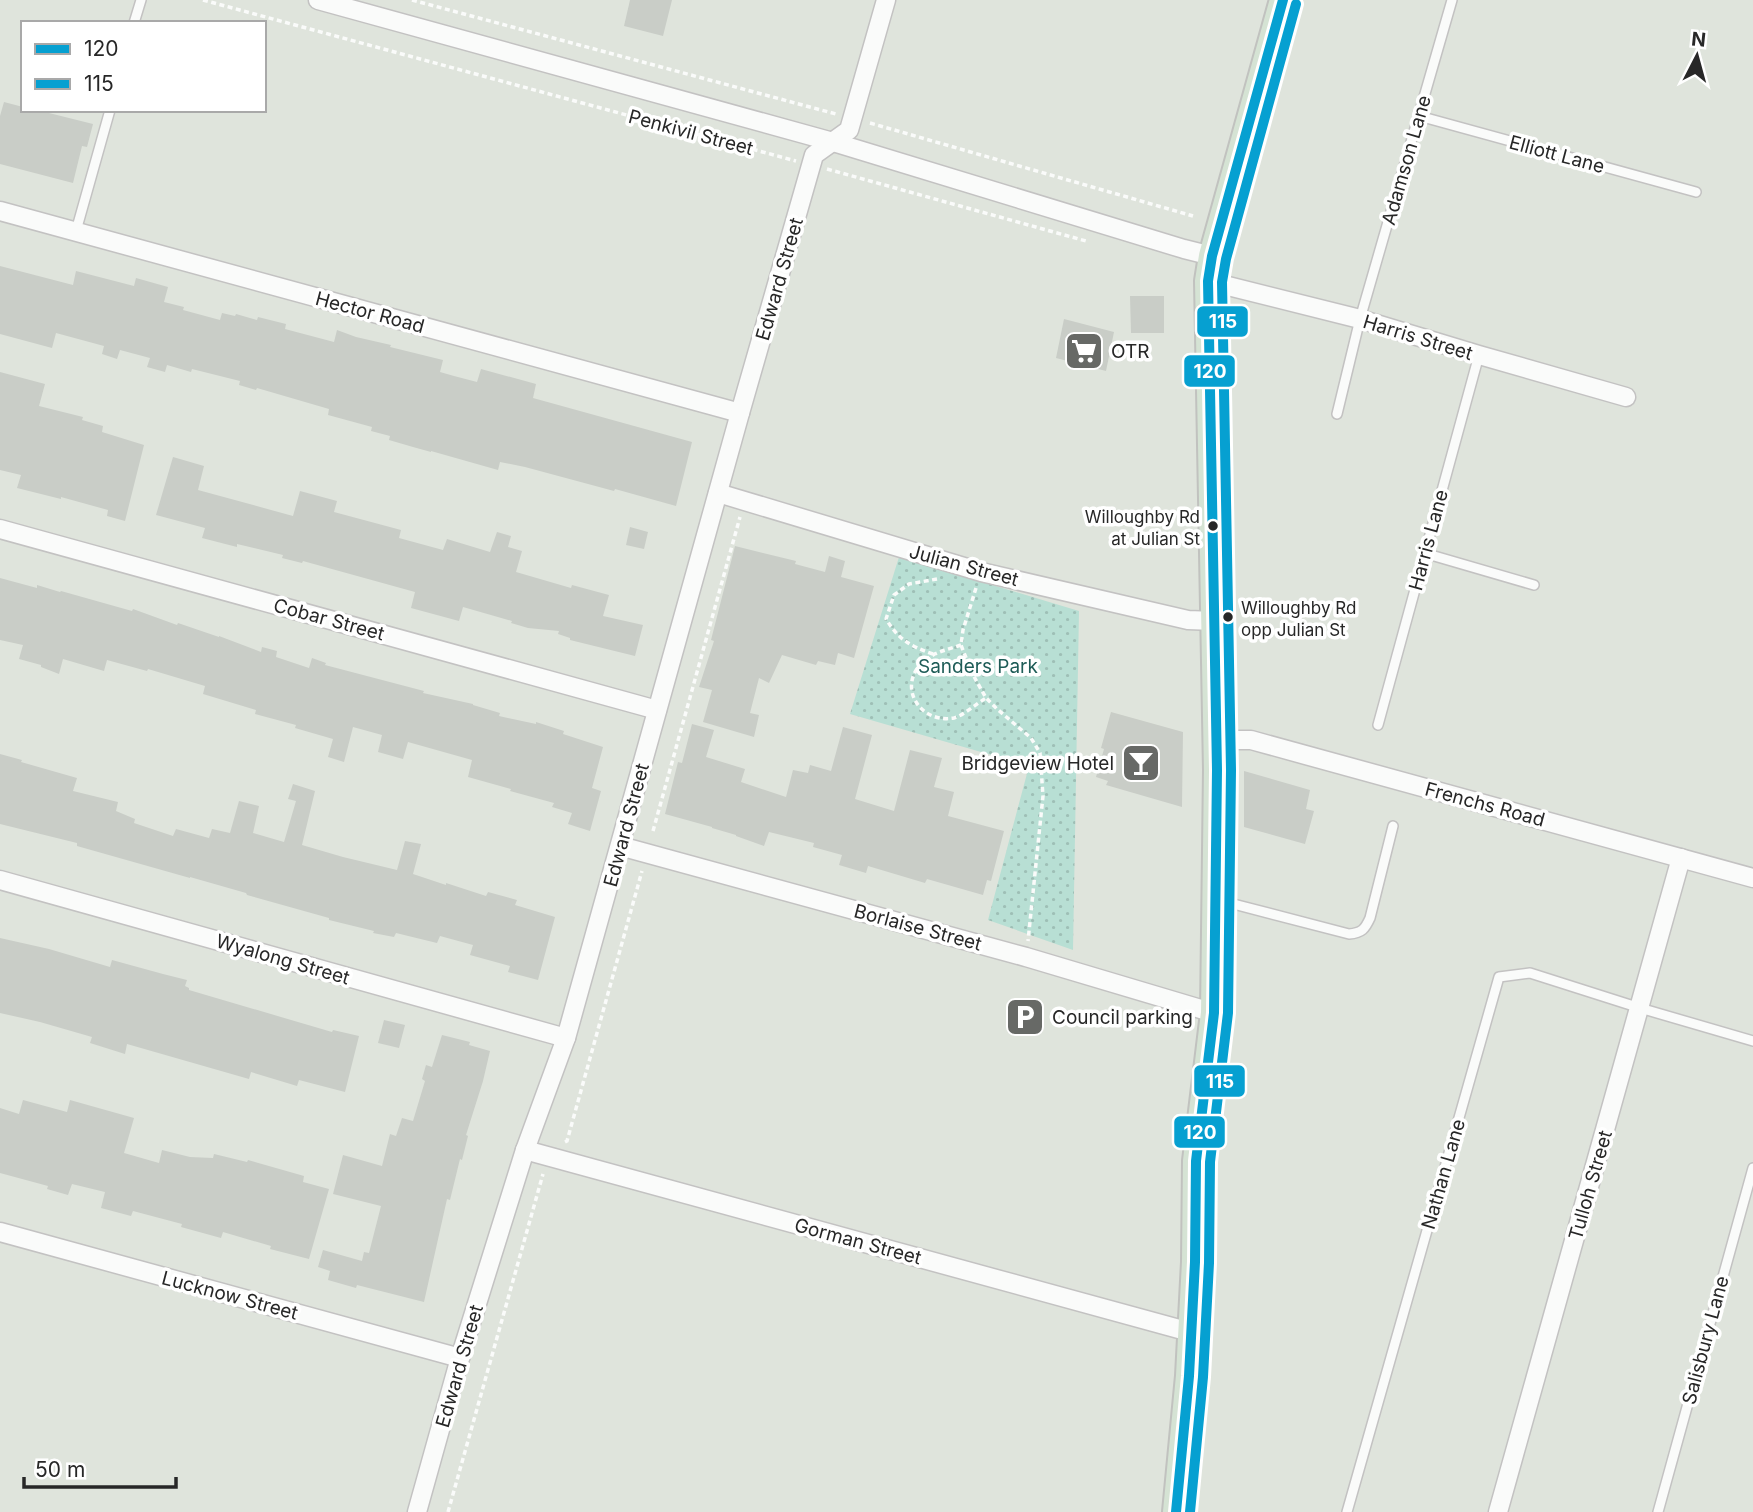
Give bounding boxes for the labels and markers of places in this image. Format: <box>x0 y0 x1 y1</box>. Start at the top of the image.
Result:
supermarket icon: OTR <box>1063 330 1105 372</box>
place label: OTR <box>1111 340 1149 363</box>
place label: Willoughby Rd at Julian St <box>1085 507 1200 549</box>
marker: Willoughby Rd at Julian St <box>1206 519 1220 533</box>
place label: Willoughby Rd opp Julian St <box>1241 598 1356 640</box>
marker: Willoughby Rd opp Julian St <box>1221 610 1235 624</box>
bar icon: Bridgeview Hotel <box>1120 742 1162 784</box>
place label: Bridgeview Hotel <box>961 752 1114 775</box>
parking icon: Council parking <box>1004 996 1046 1038</box>
place label: Council parking <box>1052 1006 1193 1029</box>

